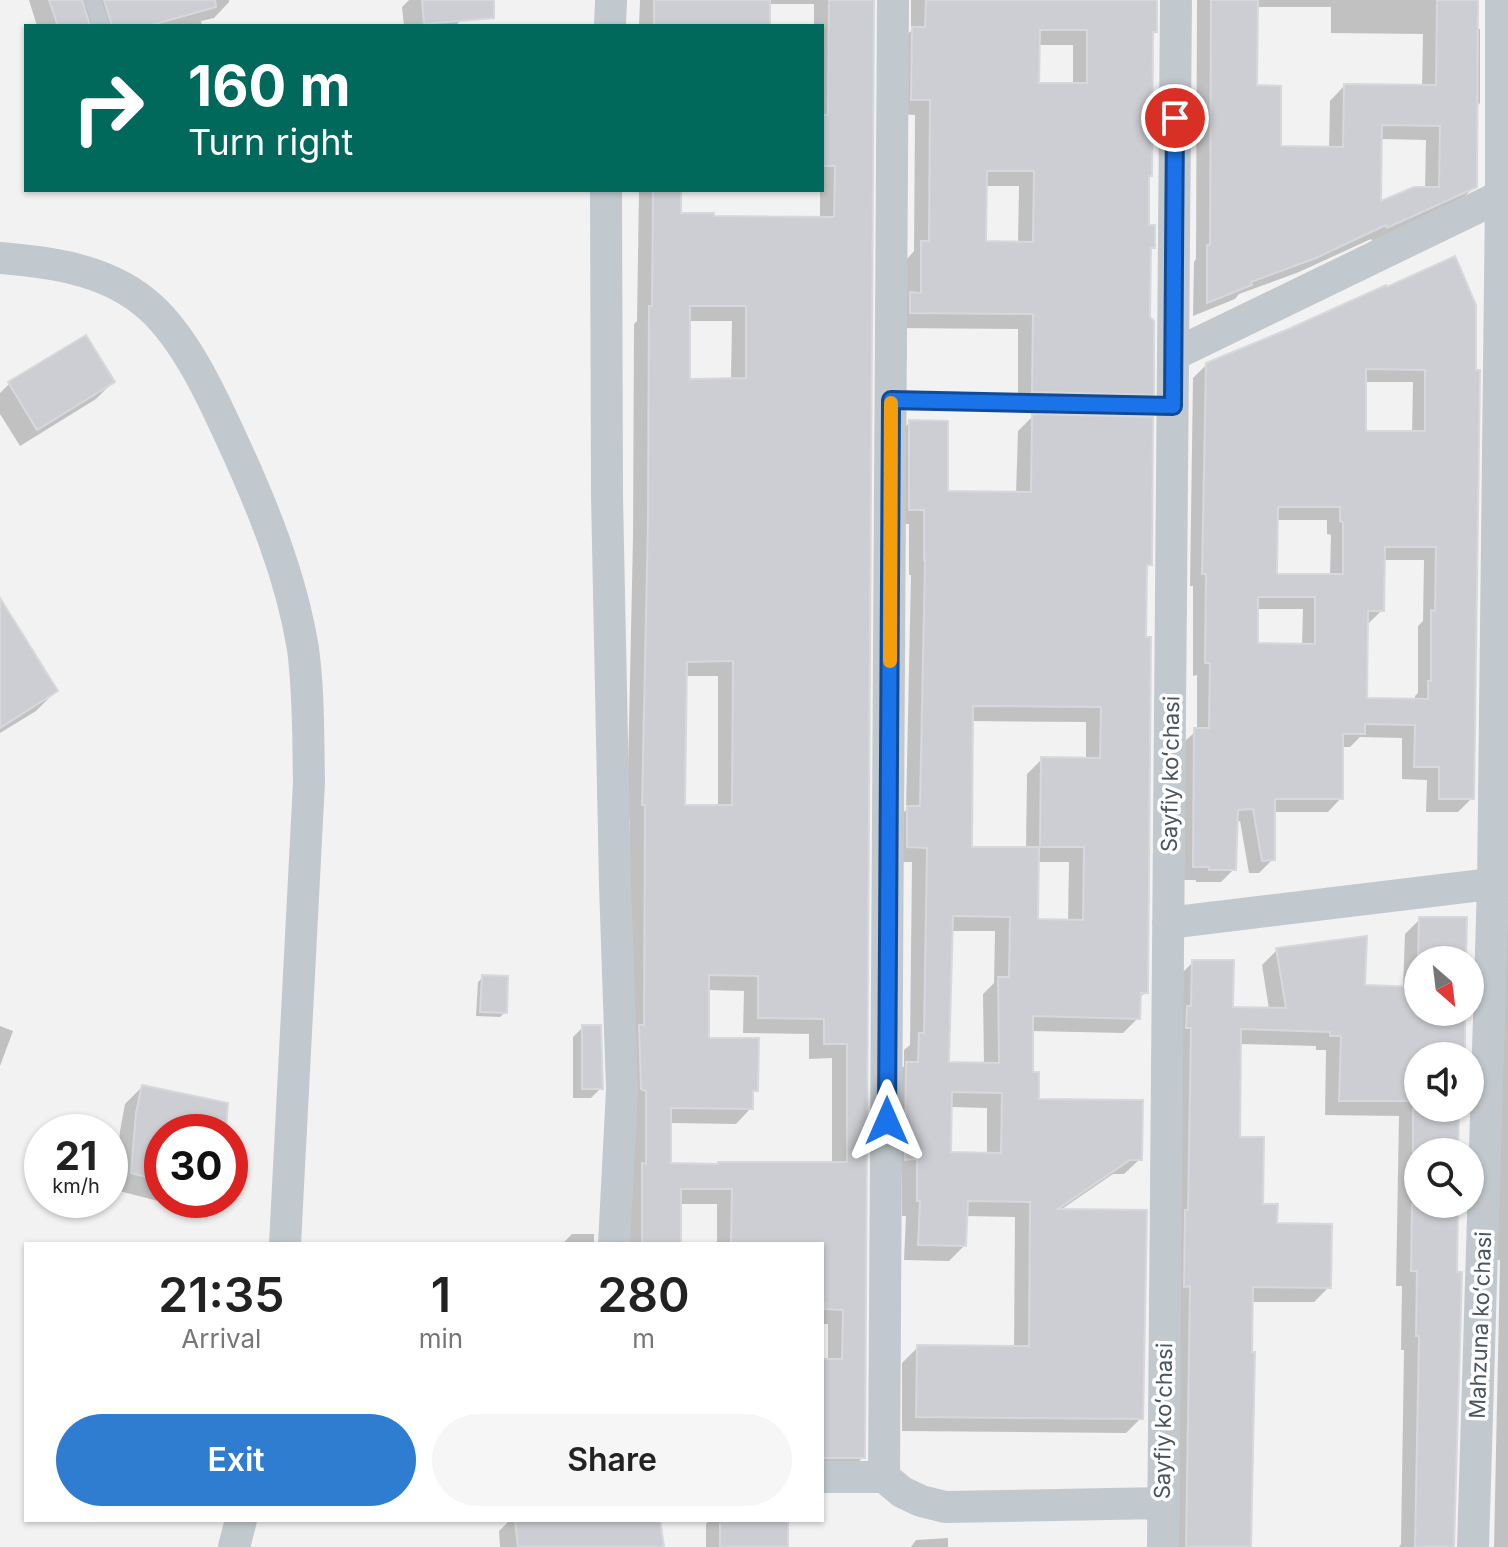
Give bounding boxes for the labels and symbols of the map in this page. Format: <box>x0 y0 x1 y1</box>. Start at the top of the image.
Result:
pin <box>1141 84 1209 152</box>
street label: Sayfiy koʻchasi <box>1156 696 1184 852</box>
north arrow <box>1404 946 1484 1026</box>
position arrow <box>845 1079 929 1163</box>
speed limit sign: 30 <box>144 1114 248 1218</box>
street label: Mahzuna koʻchasi <box>1464 1231 1496 1419</box>
street label: Sayfiy koʻchasi <box>1149 1343 1177 1499</box>

